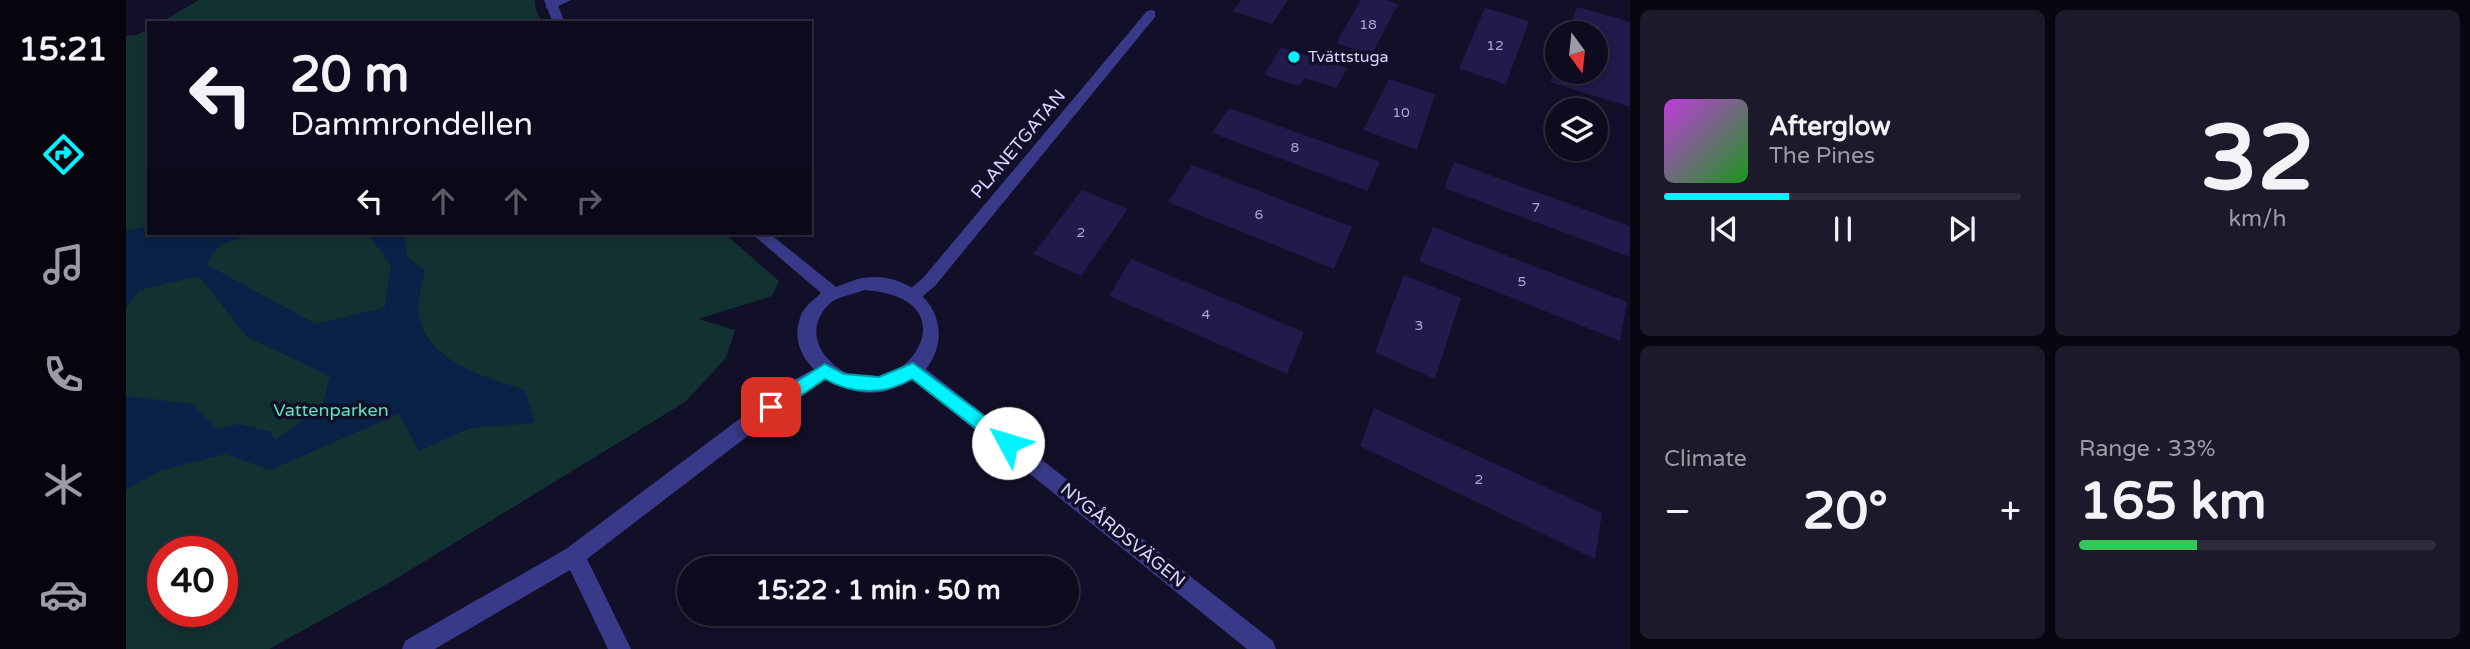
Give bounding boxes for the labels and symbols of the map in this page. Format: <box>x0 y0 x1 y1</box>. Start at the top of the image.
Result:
house number: 18 <box>1359 16 1377 33</box>
north arrow <box>1545 21 1608 84</box>
house number: 12 <box>1486 37 1504 54</box>
place label: Tvättstuga <box>1308 47 1389 67</box>
marker: Tvättstuga <box>1286 49 1302 65</box>
street label: PLANETGATAN <box>966 85 1070 203</box>
house number: 10 <box>1392 104 1410 121</box>
house number: 8 <box>1291 139 1300 156</box>
house number: 7 <box>1532 199 1540 216</box>
house number: 6 <box>1255 206 1264 223</box>
house number: 2 <box>1077 224 1085 241</box>
house number: 5 <box>1518 273 1526 290</box>
house number: 4 <box>1202 306 1211 323</box>
house number: 3 <box>1415 317 1423 334</box>
pin <box>741 377 801 437</box>
park label: Vattenparken <box>273 399 389 421</box>
position arrow <box>971 406 1045 480</box>
house number: 2 <box>1475 471 1483 488</box>
street label: NYGÅRDSVÄGEN <box>1056 478 1190 592</box>
speed limit sign: 40 <box>147 536 238 627</box>

